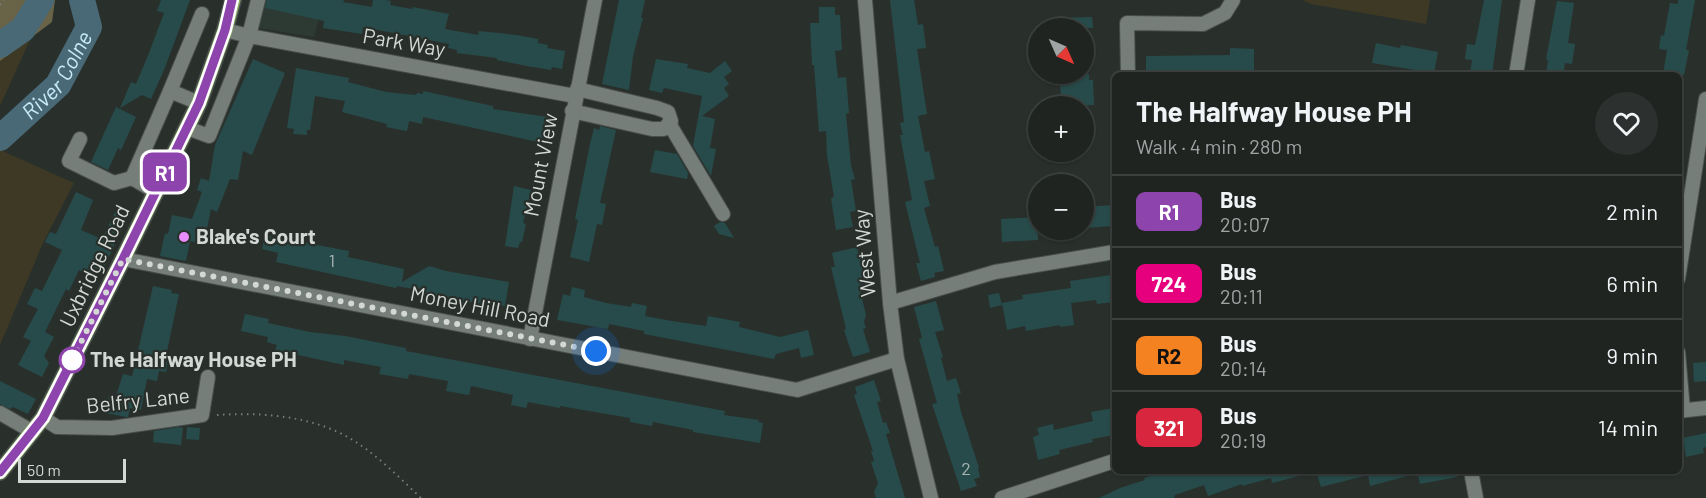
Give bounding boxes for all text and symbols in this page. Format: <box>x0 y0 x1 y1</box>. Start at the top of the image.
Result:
north arrow <box>1028 18 1094 84</box>
map controls <box>1028 18 1094 240</box>
street label: Park Way <box>361 22 448 61</box>
water label: River Colne <box>16 26 97 124</box>
button: heart <box>1595 92 1658 155</box>
text: The Halfway House PH <box>1136 94 1412 128</box>
button: + <box>1028 96 1094 162</box>
street label: Mount View <box>517 111 562 218</box>
text: Walk · 4 min · 280 m <box>1136 134 1302 158</box>
line badge: R1 <box>138 152 192 192</box>
text: R1 <box>155 160 175 185</box>
button: − <box>1028 174 1094 240</box>
text: Bus <box>1220 186 1257 212</box>
text: 2 min <box>1606 198 1658 224</box>
text: R1 <box>1159 199 1179 224</box>
street label: Uxbridge Road <box>53 200 134 330</box>
street label: West Way <box>847 208 880 298</box>
text: 20:07 <box>1220 212 1270 236</box>
place label: Blake's Court <box>196 223 316 248</box>
marker: Blake's Court <box>177 230 191 244</box>
house number: 1 <box>329 249 335 271</box>
text: Bus <box>1220 258 1257 284</box>
text: 6 min <box>1607 270 1658 296</box>
text: 724 <box>1152 271 1186 296</box>
street label: Money Hill Road <box>408 280 552 331</box>
text: 20:11 <box>1220 284 1263 308</box>
text: Bus <box>1220 330 1257 356</box>
your location <box>581 336 611 366</box>
text: 9 min <box>1606 342 1658 368</box>
text: R2 <box>1157 343 1181 368</box>
place label: The Halfway House PH <box>90 346 297 371</box>
marker: The Halfway House PH <box>59 347 85 373</box>
text: 20:14 <box>1220 356 1267 380</box>
street label: Belfry Lane <box>85 382 191 417</box>
text: Bus <box>1220 402 1257 428</box>
text: 14 min <box>1598 414 1658 440</box>
text: 321 <box>1154 415 1184 440</box>
text: 20:19 <box>1220 428 1266 452</box>
scale bar <box>18 456 126 484</box>
house number: 2 <box>961 457 971 479</box>
text: 50 m <box>27 460 61 479</box>

